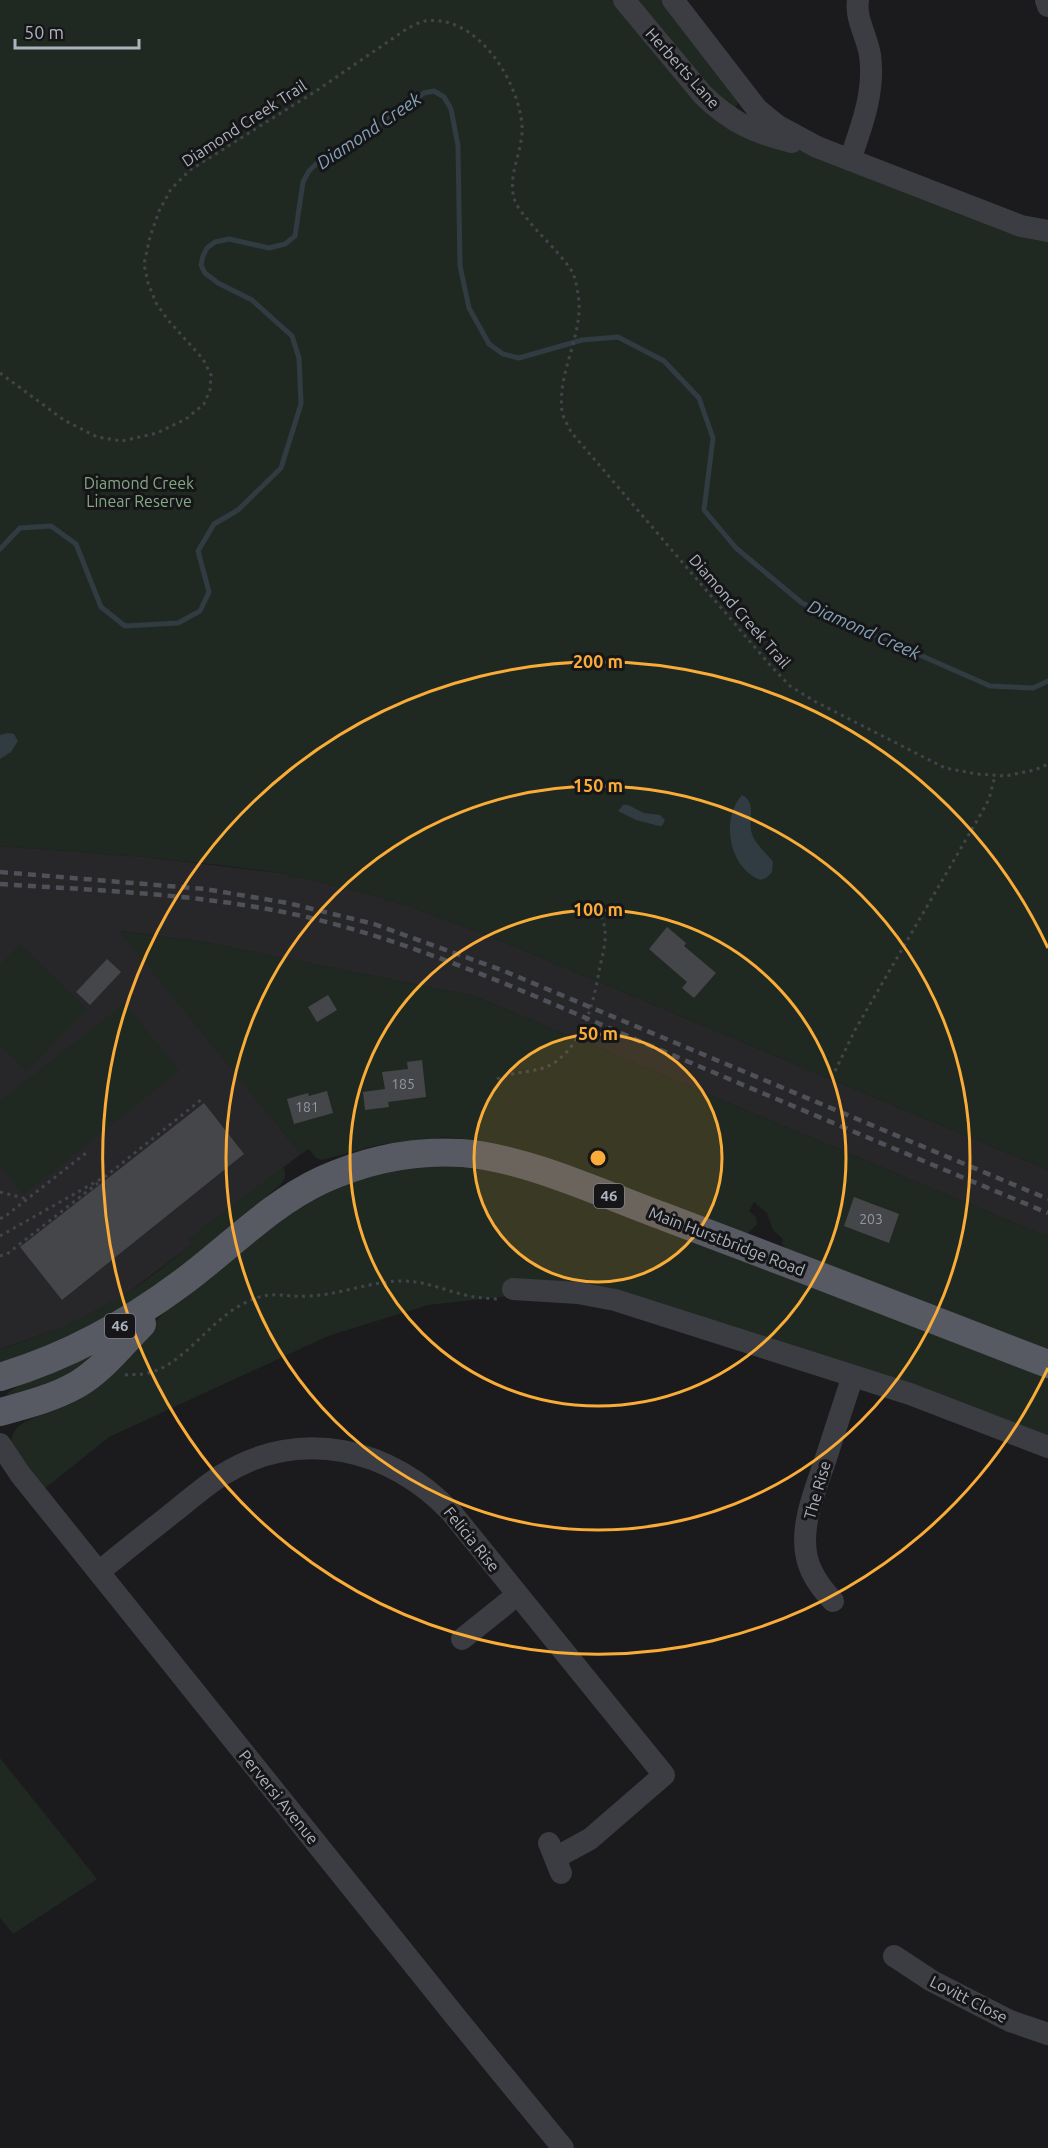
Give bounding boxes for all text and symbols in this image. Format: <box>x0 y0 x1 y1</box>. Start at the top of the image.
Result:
scale bar <box>15 12 140 50</box>
text: 50 m <box>24 22 64 42</box>
street label: Herberts Lane <box>642 24 724 112</box>
street label: Diamond Creek Trail <box>178 76 310 170</box>
water label: Diamond Creek <box>313 88 425 172</box>
park label: Diamond Creek Linear Reserve <box>84 474 194 510</box>
street label: Diamond Creek Trail <box>686 550 794 672</box>
water label: Diamond Creek <box>805 595 925 663</box>
text: 200 m <box>573 651 623 671</box>
text: 150 m <box>573 775 623 795</box>
text: 100 m <box>573 899 623 919</box>
text: 50 m <box>578 1023 618 1043</box>
house number: 185 <box>391 1076 415 1092</box>
house number: 181 <box>295 1099 319 1115</box>
centre of rings <box>588 1148 608 1168</box>
road number: 46 <box>594 1184 624 1208</box>
street label: Main Hurstbridge Road <box>646 1203 808 1279</box>
house number: 203 <box>859 1211 883 1227</box>
road number: 46 <box>105 1314 135 1338</box>
street label: The Rise <box>800 1459 834 1521</box>
street label: Felicia Rise <box>440 1503 504 1575</box>
street label: Perversi Avenue <box>236 1746 322 1848</box>
street label: Lovitt Close <box>927 1972 1011 2026</box>

